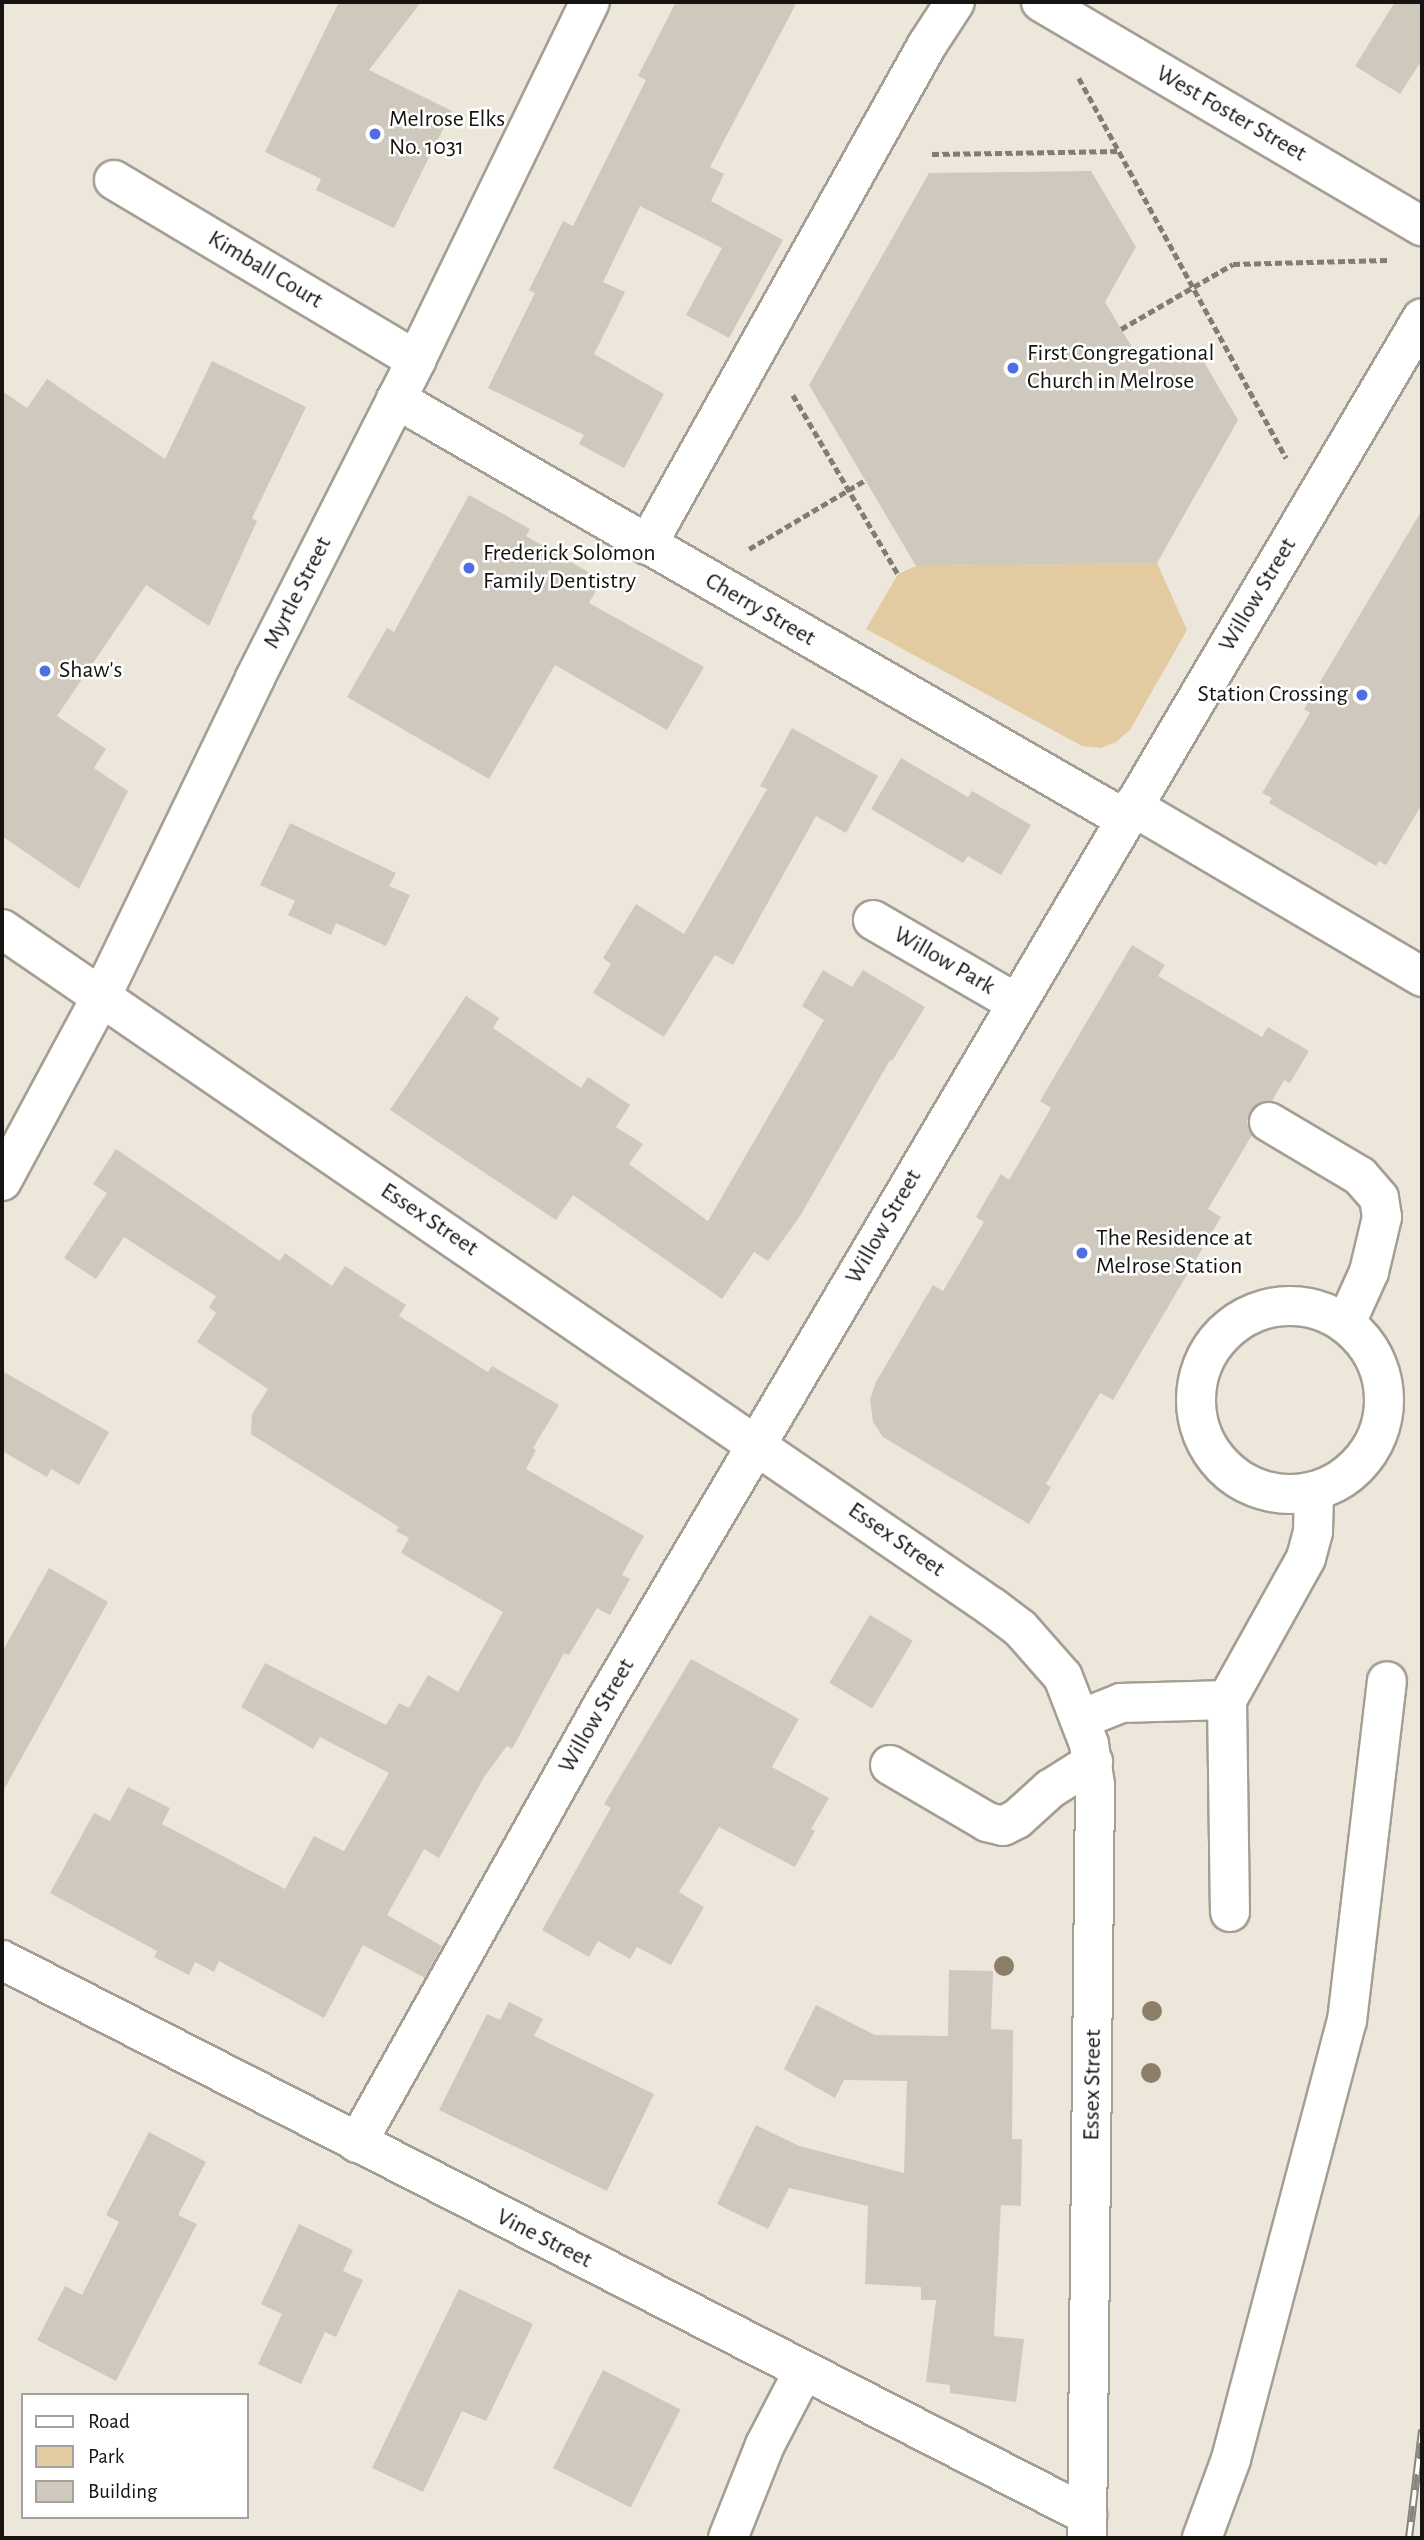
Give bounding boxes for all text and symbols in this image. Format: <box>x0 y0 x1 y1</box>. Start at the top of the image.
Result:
street label: West Foster Street <box>1151 59 1311 169</box>
place label: Melrose Elks No. 1031 <box>389 106 505 162</box>
marker: Melrose Elks No. 1031 <box>367 126 383 142</box>
street label: Kimball Court <box>202 225 328 315</box>
place label: First Congregational Church in Melrose <box>1027 340 1215 396</box>
marker: First Congregational Church in Melrose <box>1005 360 1021 376</box>
street label: Myrtle Street <box>258 532 338 654</box>
street label: Willow Street <box>1213 533 1303 657</box>
place label: Frederick Solomon Family Dentistry <box>483 540 656 596</box>
marker: Frederick Solomon Family Dentistry <box>461 560 477 576</box>
street label: Cherry Street <box>700 567 820 653</box>
place label: Shaw's <box>59 657 122 685</box>
marker: Shaw's <box>37 663 53 679</box>
place label: Station Crossing <box>1197 681 1348 709</box>
marker: Station Crossing <box>1354 687 1370 703</box>
street label: Willow Park <box>888 921 1000 1001</box>
street label: Willow Street <box>840 1165 928 1289</box>
street label: Essex Street <box>375 1177 483 1263</box>
place label: The Residence at Melrose Station <box>1096 1225 1252 1281</box>
marker: The Residence at Melrose Station <box>1074 1245 1090 1261</box>
street label: Essex Street <box>842 1496 950 1584</box>
street label: Willow Street <box>553 1654 641 1778</box>
street label: Essex Street <box>1078 2029 1108 2141</box>
street label: Vine Street <box>491 2203 597 2275</box>
legend <box>21 2393 248 2519</box>
text: Road <box>88 2411 130 2432</box>
text: Park <box>88 2446 124 2467</box>
text: Building <box>88 2481 157 2502</box>

